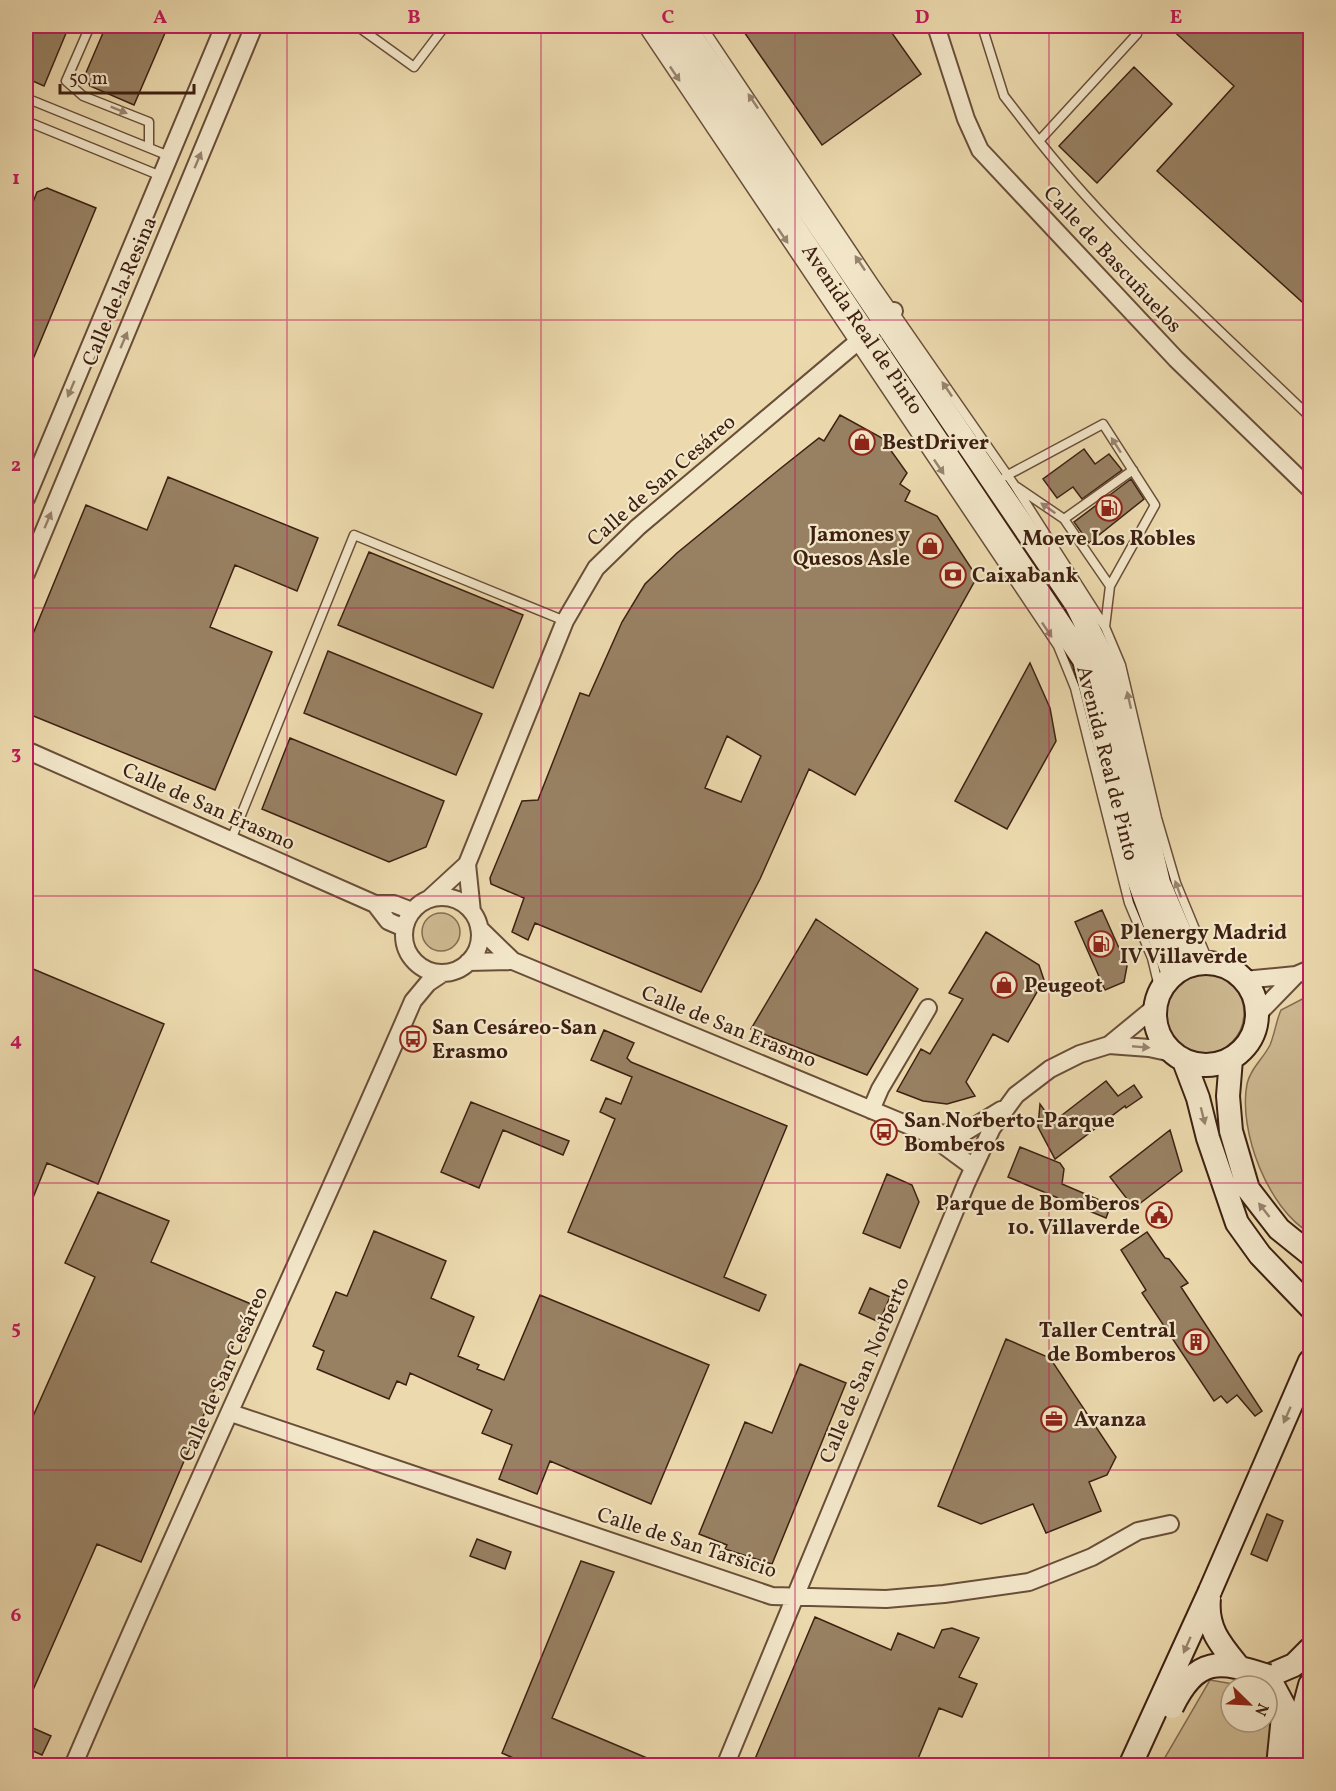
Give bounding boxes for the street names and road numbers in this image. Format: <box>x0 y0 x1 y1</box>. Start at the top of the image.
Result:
street label: Calle de Bascuñuelos <box>1036 180 1188 340</box>
street label: Calle de la Resina <box>76 212 165 371</box>
street label: Avenida Real de Pinto <box>794 239 930 421</box>
street label: Calle de San Cesáreo <box>581 408 743 554</box>
street label: Avenida Real de Pinto <box>1068 663 1145 864</box>
street label: Calle de San Erasmo <box>117 756 299 859</box>
street label: Calle de San Erasmo <box>637 979 820 1076</box>
street label: Calle de San Norberto <box>813 1273 918 1468</box>
street label: Calle de San Cesáreo <box>173 1283 276 1467</box>
street label: Calle de San Tarsicio <box>593 1501 780 1586</box>

